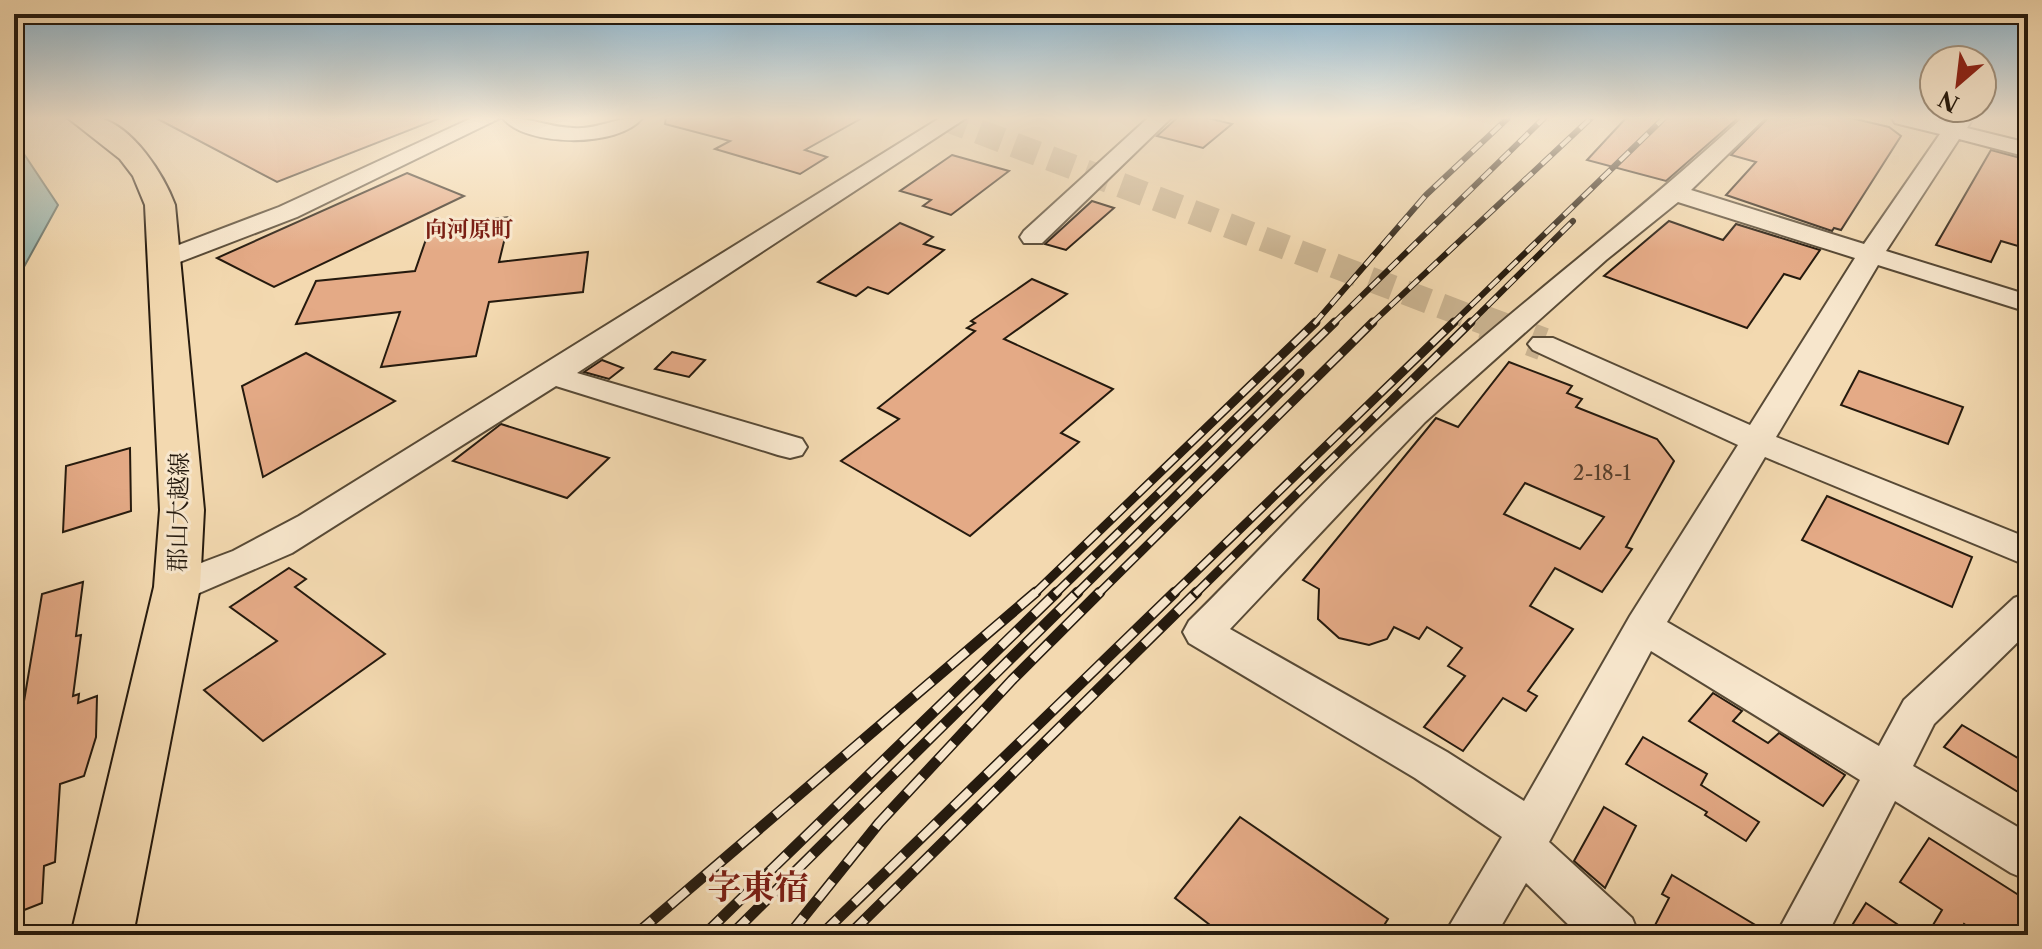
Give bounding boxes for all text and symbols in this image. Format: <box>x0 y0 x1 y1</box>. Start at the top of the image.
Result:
north arrow <box>1918 44 1998 124</box>
text: N <box>1934 85 1964 118</box>
district label: 向河原町 <box>425 216 513 243</box>
street label: 郡山大越線 <box>162 452 194 572</box>
house number: 2-18-1 <box>1573 461 1632 485</box>
district label: 字東宿 <box>707 866 809 908</box>

